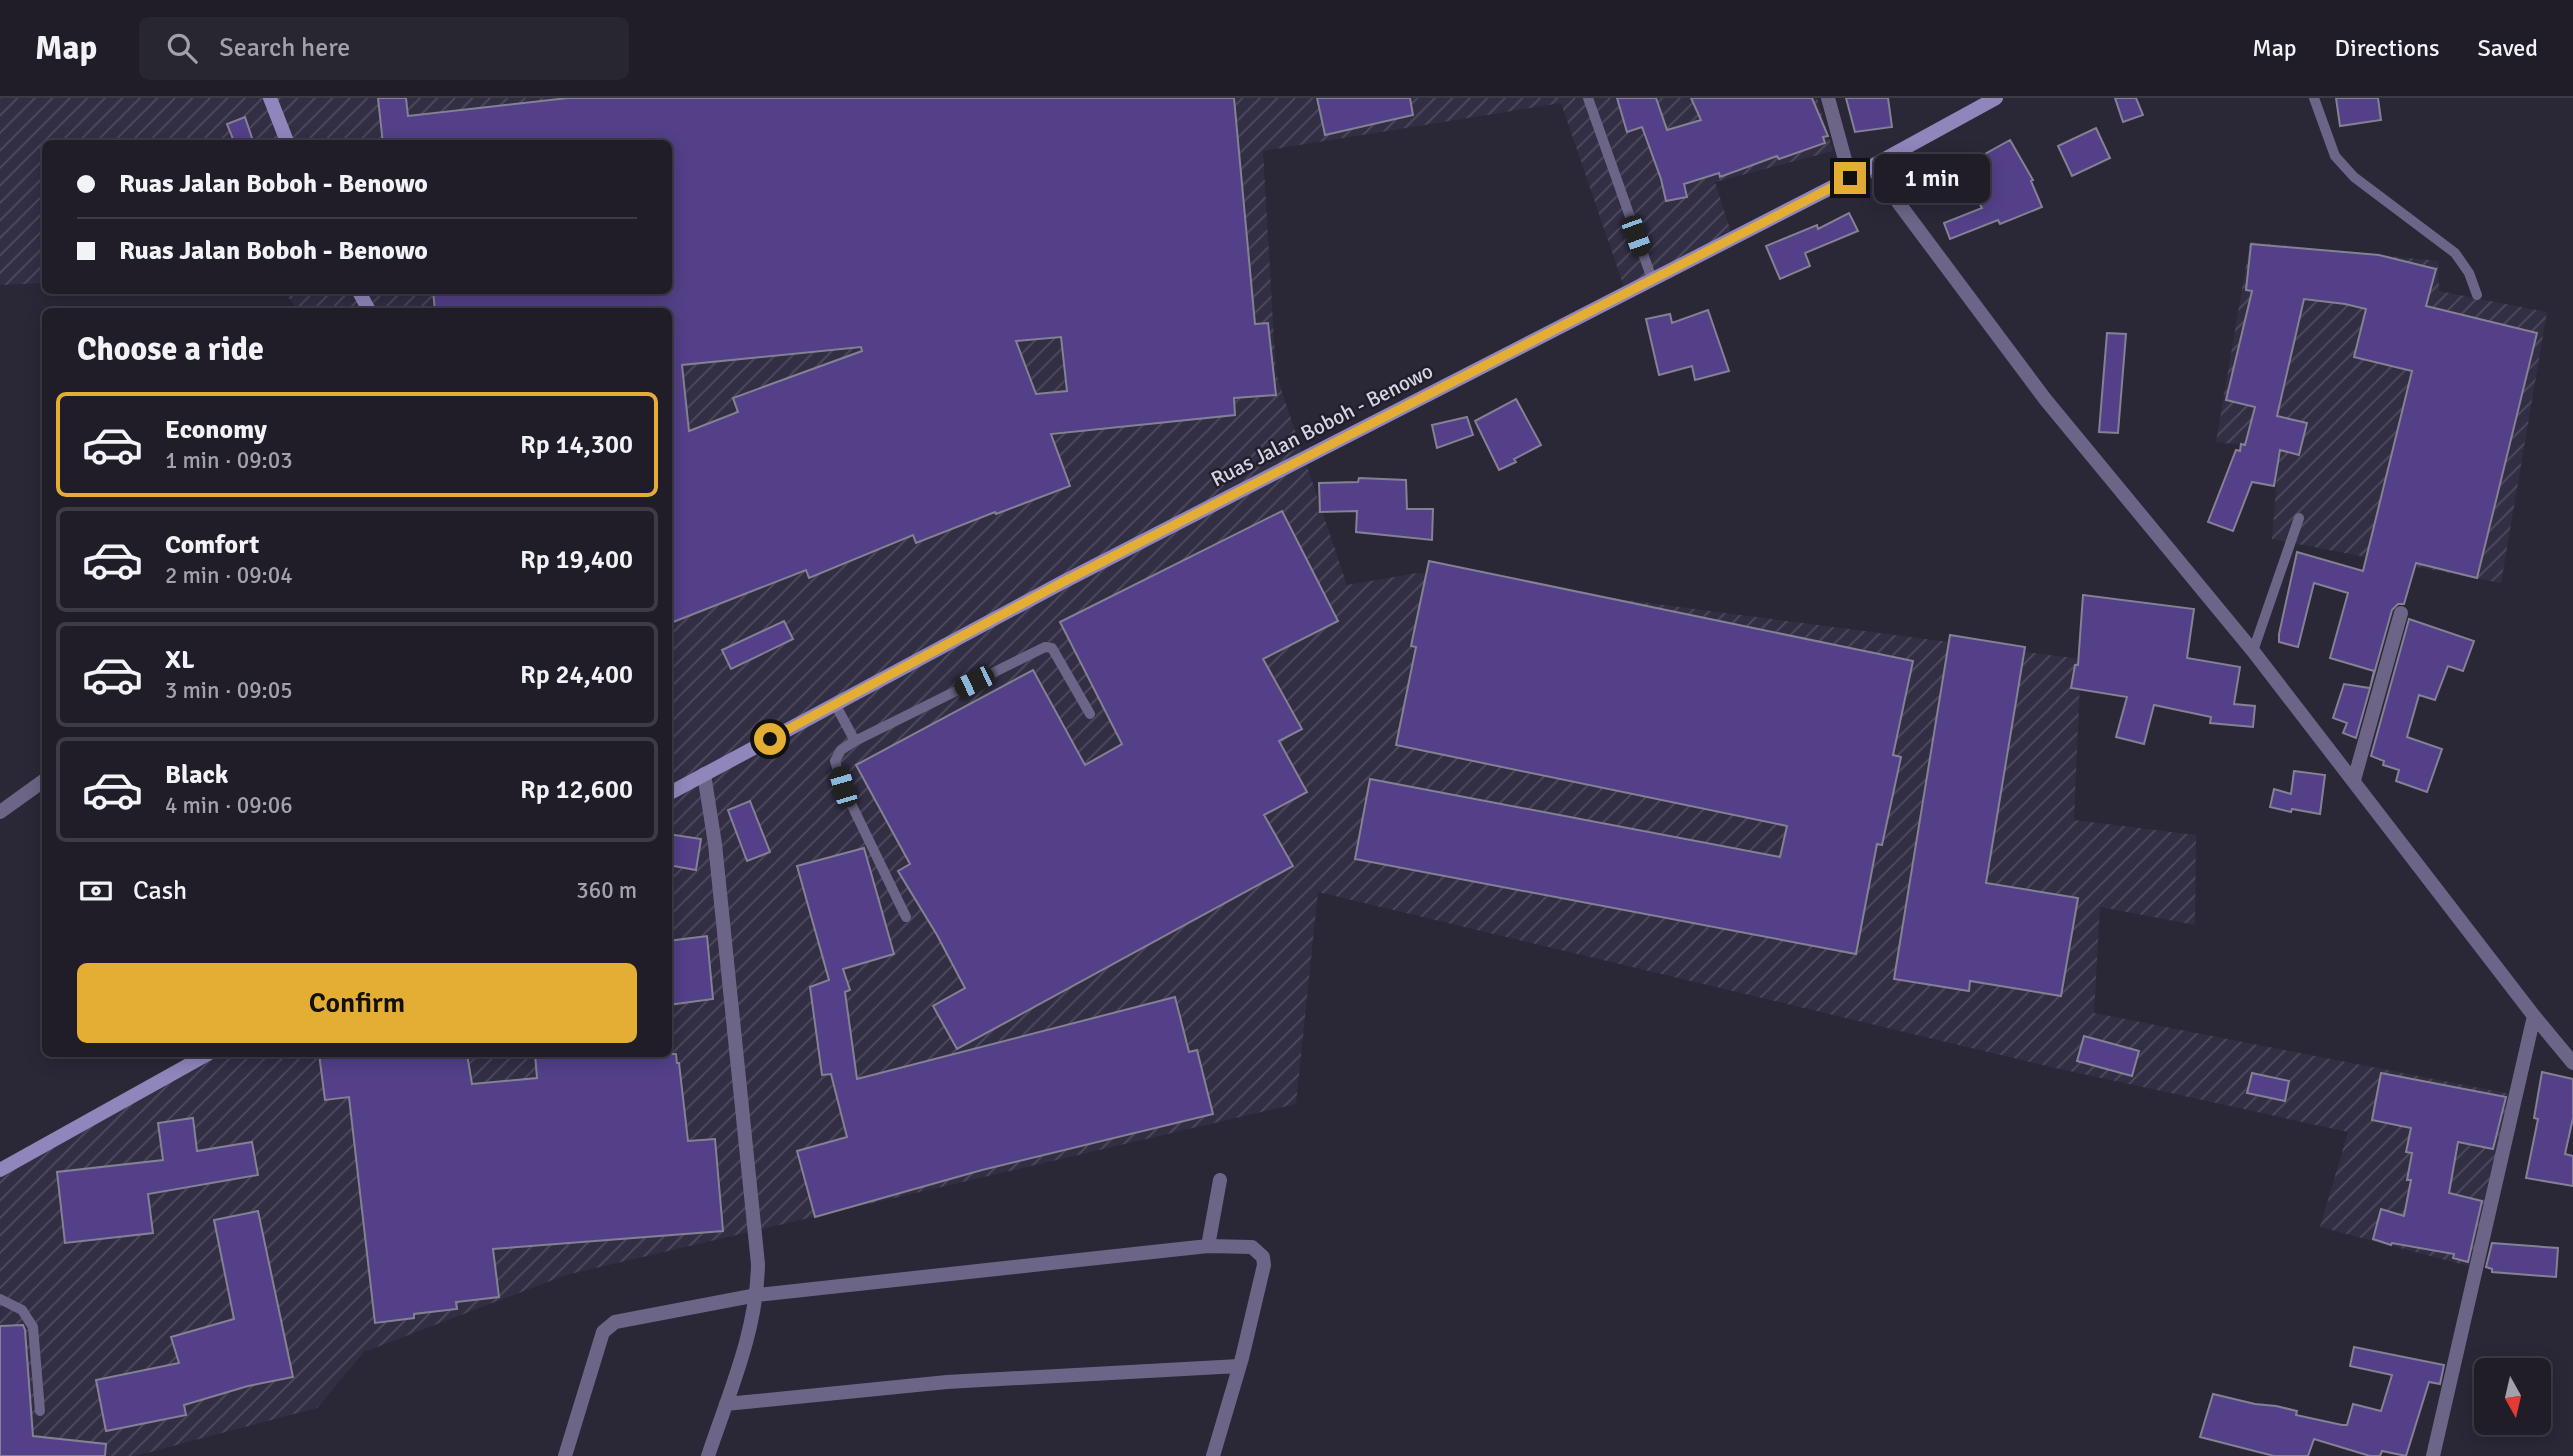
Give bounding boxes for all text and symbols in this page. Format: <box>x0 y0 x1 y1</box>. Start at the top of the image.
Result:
search box <box>139 17 629 80</box>
text: Map <box>35 28 97 69</box>
icon: search <box>163 29 201 67</box>
text: Search here <box>219 32 350 64</box>
text: Map <box>2252 33 2297 63</box>
text: Directions <box>2335 33 2440 63</box>
text: Saved <box>2478 33 2538 63</box>
callout: 1 min <box>1874 154 1990 202</box>
route end <box>1834 162 1866 194</box>
text: 1 min <box>1904 164 1960 193</box>
text: Ruas Jalan Boboh - Benowo <box>119 168 428 200</box>
car <box>1619 213 1654 259</box>
text: Ruas Jalan Boboh - Benowo <box>119 235 428 267</box>
text: Choose a ride <box>77 330 264 369</box>
street label: Ruas Jalan Boboh - Benowo <box>1207 358 1437 492</box>
icon: car <box>81 413 144 476</box>
text: Economy <box>165 414 267 446</box>
text: Rp 14,300 <box>520 429 633 461</box>
text: 1 min · 09:03 <box>165 446 293 475</box>
icon: car <box>81 528 144 591</box>
text: Comfort <box>165 529 259 561</box>
text: Rp 19,400 <box>520 544 633 576</box>
text: 2 min · 09:04 <box>165 561 293 590</box>
icon: car <box>81 643 144 706</box>
text: XL <box>165 644 195 676</box>
text: Rp 24,400 <box>520 659 633 691</box>
car <box>951 663 998 701</box>
text: 3 min · 09:05 <box>165 676 293 705</box>
route start <box>754 723 786 755</box>
icon: car <box>81 758 144 821</box>
text: Black <box>165 759 228 791</box>
car <box>828 764 859 810</box>
text: Rp 12,600 <box>520 774 633 806</box>
text: 4 min · 09:06 <box>165 791 293 820</box>
icon: cash <box>77 872 115 910</box>
text: Cash <box>133 875 187 907</box>
text: 360 m <box>576 876 637 905</box>
button: Confirm <box>77 963 637 1043</box>
north arrow <box>2474 1358 2552 1435</box>
map controls <box>2474 1358 2551 1435</box>

